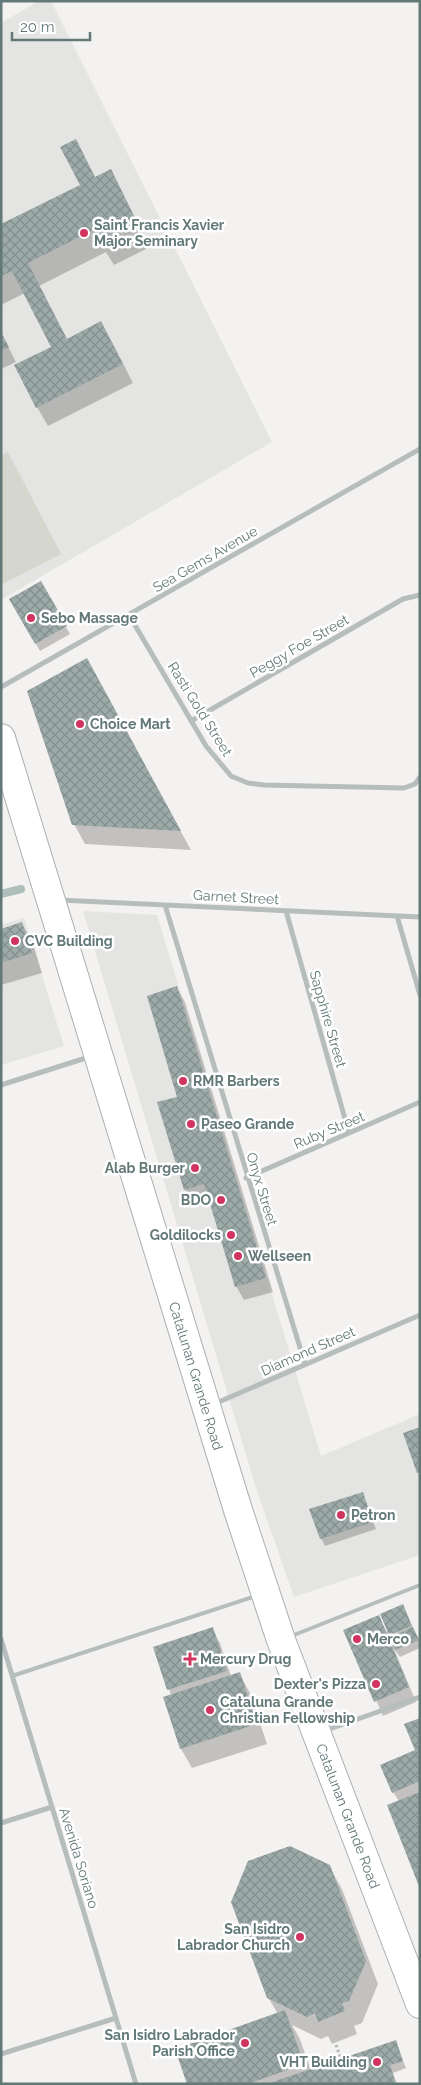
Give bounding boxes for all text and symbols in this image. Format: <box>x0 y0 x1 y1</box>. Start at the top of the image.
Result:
scale bar <box>12 10 90 42</box>
text: 20 m <box>20 18 55 36</box>
place label: Saint Francis Xavier Major Seminary <box>94 217 225 249</box>
marker: Saint Francis Xavier Major Seminary <box>78 227 90 239</box>
street label: Sea Gems Avenue <box>150 523 260 595</box>
place label: Sebo Massage <box>41 610 138 626</box>
street label: Peggy Foe Street <box>247 611 352 681</box>
marker: Sebo Massage <box>25 612 37 624</box>
street label: Rasti Gold Street <box>165 659 236 759</box>
place label: Choice Mart <box>90 716 171 732</box>
marker: Choice Mart <box>74 718 86 730</box>
street label: Garnet Street <box>193 887 280 907</box>
place label: CVC Building <box>25 933 113 949</box>
marker: CVC Building <box>9 935 21 947</box>
street label: Sapphire Street <box>307 969 350 1070</box>
place label: RMR Barbers <box>193 1073 280 1089</box>
marker: RMR Barbers <box>177 1075 189 1087</box>
street label: Ruby Street <box>291 1108 367 1152</box>
place label: Paseo Grande <box>201 1116 295 1132</box>
marker: Paseo Grande <box>185 1118 197 1130</box>
street label: Onyx Street <box>243 1151 281 1228</box>
place label: Alab Burger <box>105 1160 186 1176</box>
marker: Alab Burger <box>189 1162 201 1174</box>
place label: BDO <box>181 1192 211 1208</box>
marker: BDO <box>215 1194 227 1206</box>
place label: Goldilocks <box>150 1227 221 1243</box>
marker: Goldilocks <box>225 1229 237 1241</box>
place label: Wellseen <box>248 1248 311 1264</box>
marker: Wellseen <box>232 1250 244 1262</box>
street label: Catalunan Grande Road <box>166 1300 226 1452</box>
street label: Diamond Street <box>259 1323 358 1379</box>
place label: Petron <box>351 1507 396 1523</box>
marker: Petron <box>335 1509 347 1521</box>
place label: Merco <box>367 1631 410 1647</box>
marker: Merco <box>351 1633 363 1645</box>
place label: Mercury Drug <box>200 1651 291 1667</box>
marker: Mercury Drug <box>184 1653 196 1665</box>
place label: Dexter's Pizza <box>274 1676 366 1692</box>
marker: Dexter's Pizza <box>370 1678 382 1690</box>
place label: Cataluna Grande Christian Fellowship <box>220 1694 355 1726</box>
marker: Cataluna Grande Christian Fellowship <box>204 1704 216 1716</box>
street label: Catalunan Grande Road <box>313 1741 383 1891</box>
street label: Avenida Soriano <box>56 1806 102 1910</box>
place label: San Isidro Labrador Church <box>177 1921 291 1953</box>
marker: San Isidro Labrador Church <box>294 1931 306 1943</box>
place label: San Isidro Labrador Parish Office <box>105 2027 236 2059</box>
marker: San Isidro Labrador Parish Office <box>239 2037 251 2049</box>
place label: VHT Building <box>279 2054 367 2070</box>
marker: VHT Building <box>371 2056 383 2068</box>

